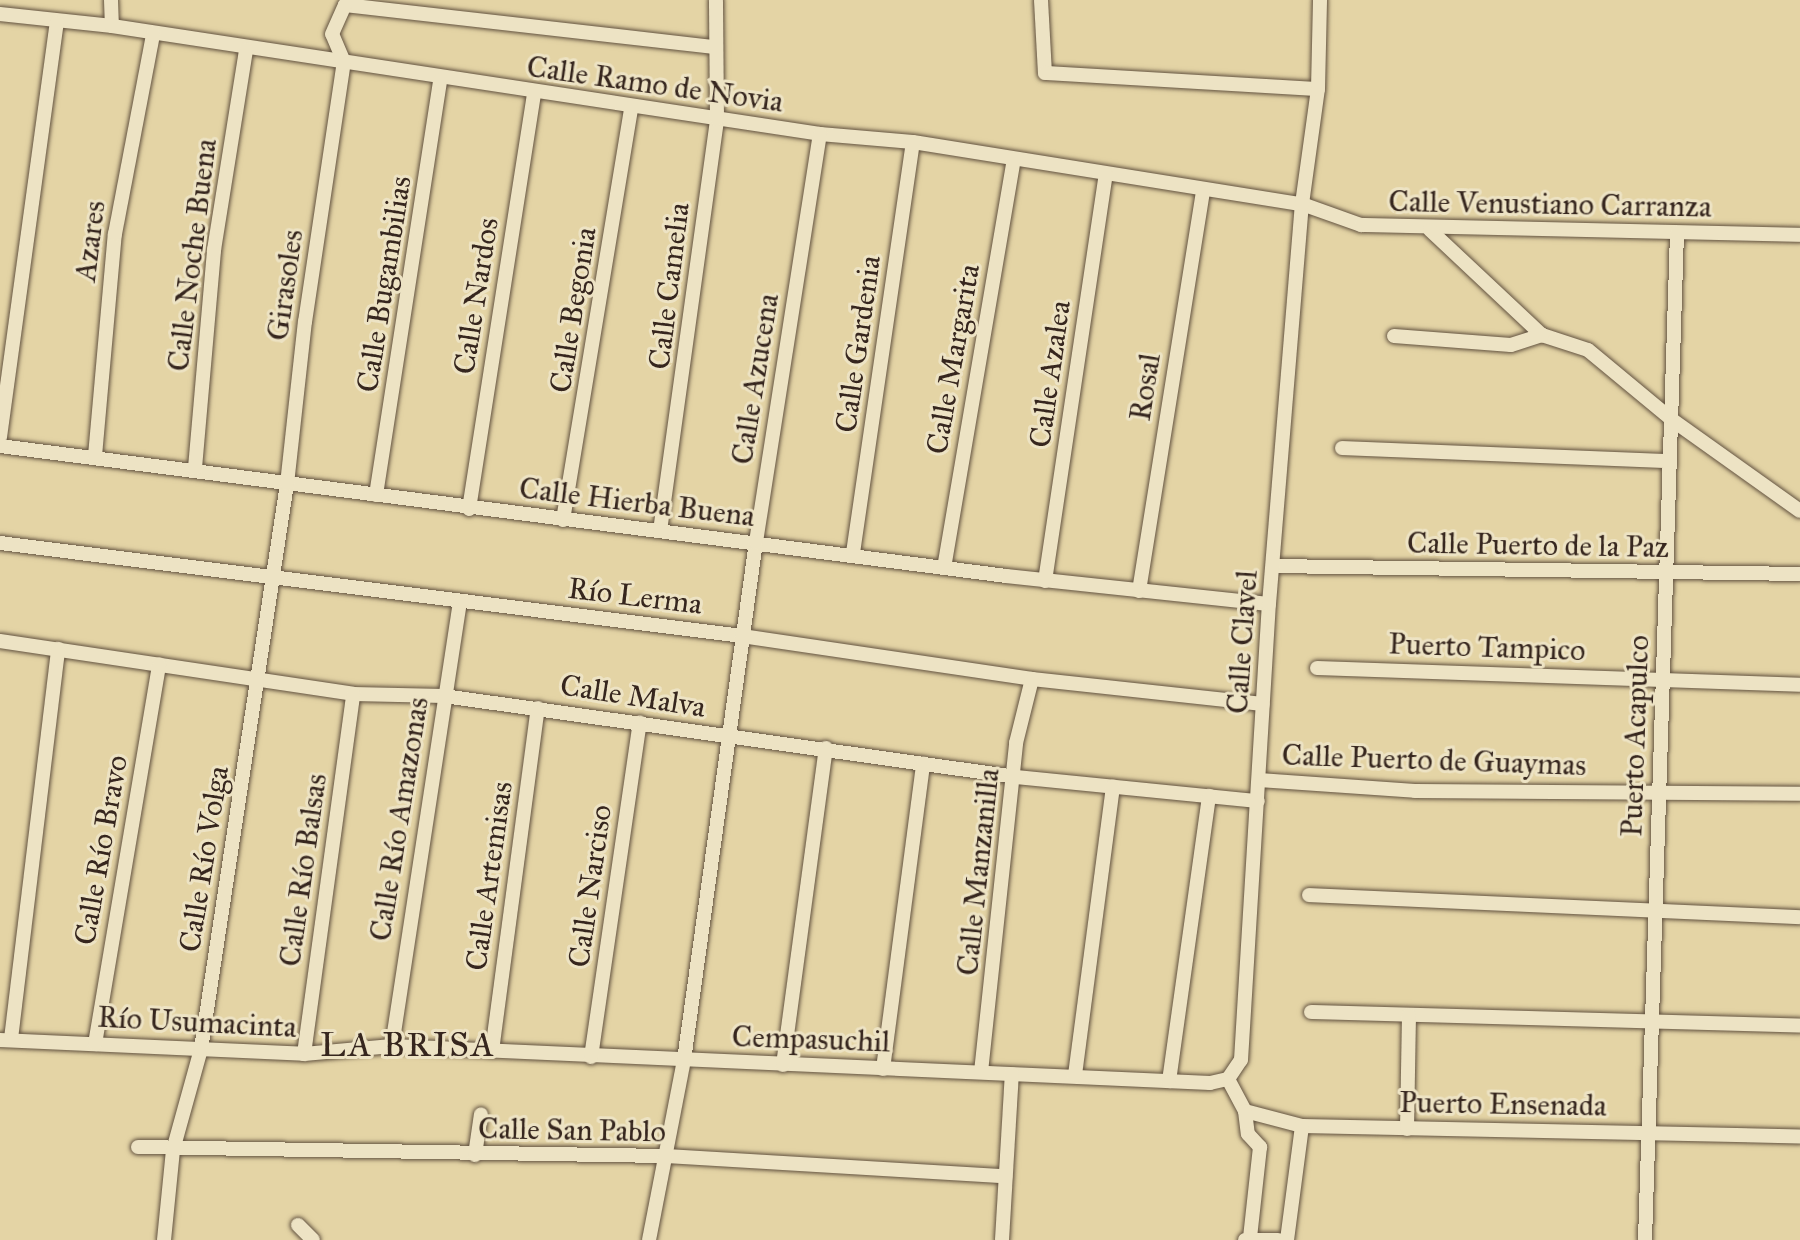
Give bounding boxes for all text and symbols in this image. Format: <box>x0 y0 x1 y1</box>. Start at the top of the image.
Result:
street label: Calle Ramo de Novia <box>525 48 785 120</box>
street label: Calle Noche Buena <box>160 137 224 373</box>
street label: Calle Bugambilias <box>349 173 419 395</box>
street label: Calle Venustiano Carranza <box>1388 183 1712 225</box>
street label: Azares <box>67 198 113 284</box>
street label: Calle Camelia <box>641 200 697 372</box>
street label: Calle Nardos <box>446 215 506 377</box>
street label: Calle Begonia <box>542 225 604 395</box>
street label: Girasoles <box>259 227 311 343</box>
street label: Calle Gardenia <box>828 253 888 435</box>
street label: Calle Margarita <box>919 261 987 457</box>
street label: Calle Azucena <box>724 291 786 467</box>
street label: Calle Azalea <box>1022 298 1078 450</box>
street label: Rosal <box>1122 351 1168 423</box>
street label: Calle Hierba Buena <box>517 470 757 534</box>
street label: Calle Puerto de la Paz <box>1407 525 1669 565</box>
street label: Calle Clavel <box>1219 569 1265 715</box>
street label: Río Lerma <box>566 570 704 622</box>
street label: Puerto Tampico <box>1388 626 1586 668</box>
street label: Puerto Acapulco <box>1613 635 1657 837</box>
street label: Calle Malva <box>558 667 708 725</box>
street label: Calle Río Amazonas <box>362 695 436 943</box>
street label: Calle Puerto de Guaymas <box>1281 737 1587 783</box>
street label: Calle Río Bravo <box>67 752 135 948</box>
street label: Calle Río Volga <box>172 763 236 955</box>
street label: Calle Manzanilla <box>949 767 1007 977</box>
street label: Calle Río Balsas <box>272 771 334 969</box>
street label: Calle Artemisas <box>458 779 520 973</box>
street label: Calle Narciso <box>561 802 619 970</box>
street label: Río Usumacinta <box>97 999 297 1045</box>
street label: Cempasuchil <box>731 1018 891 1060</box>
district label: LA BRISA <box>320 1025 496 1065</box>
street label: Puerto Ensenada <box>1399 1084 1607 1124</box>
street label: Calle San Pablo <box>478 1110 666 1150</box>

